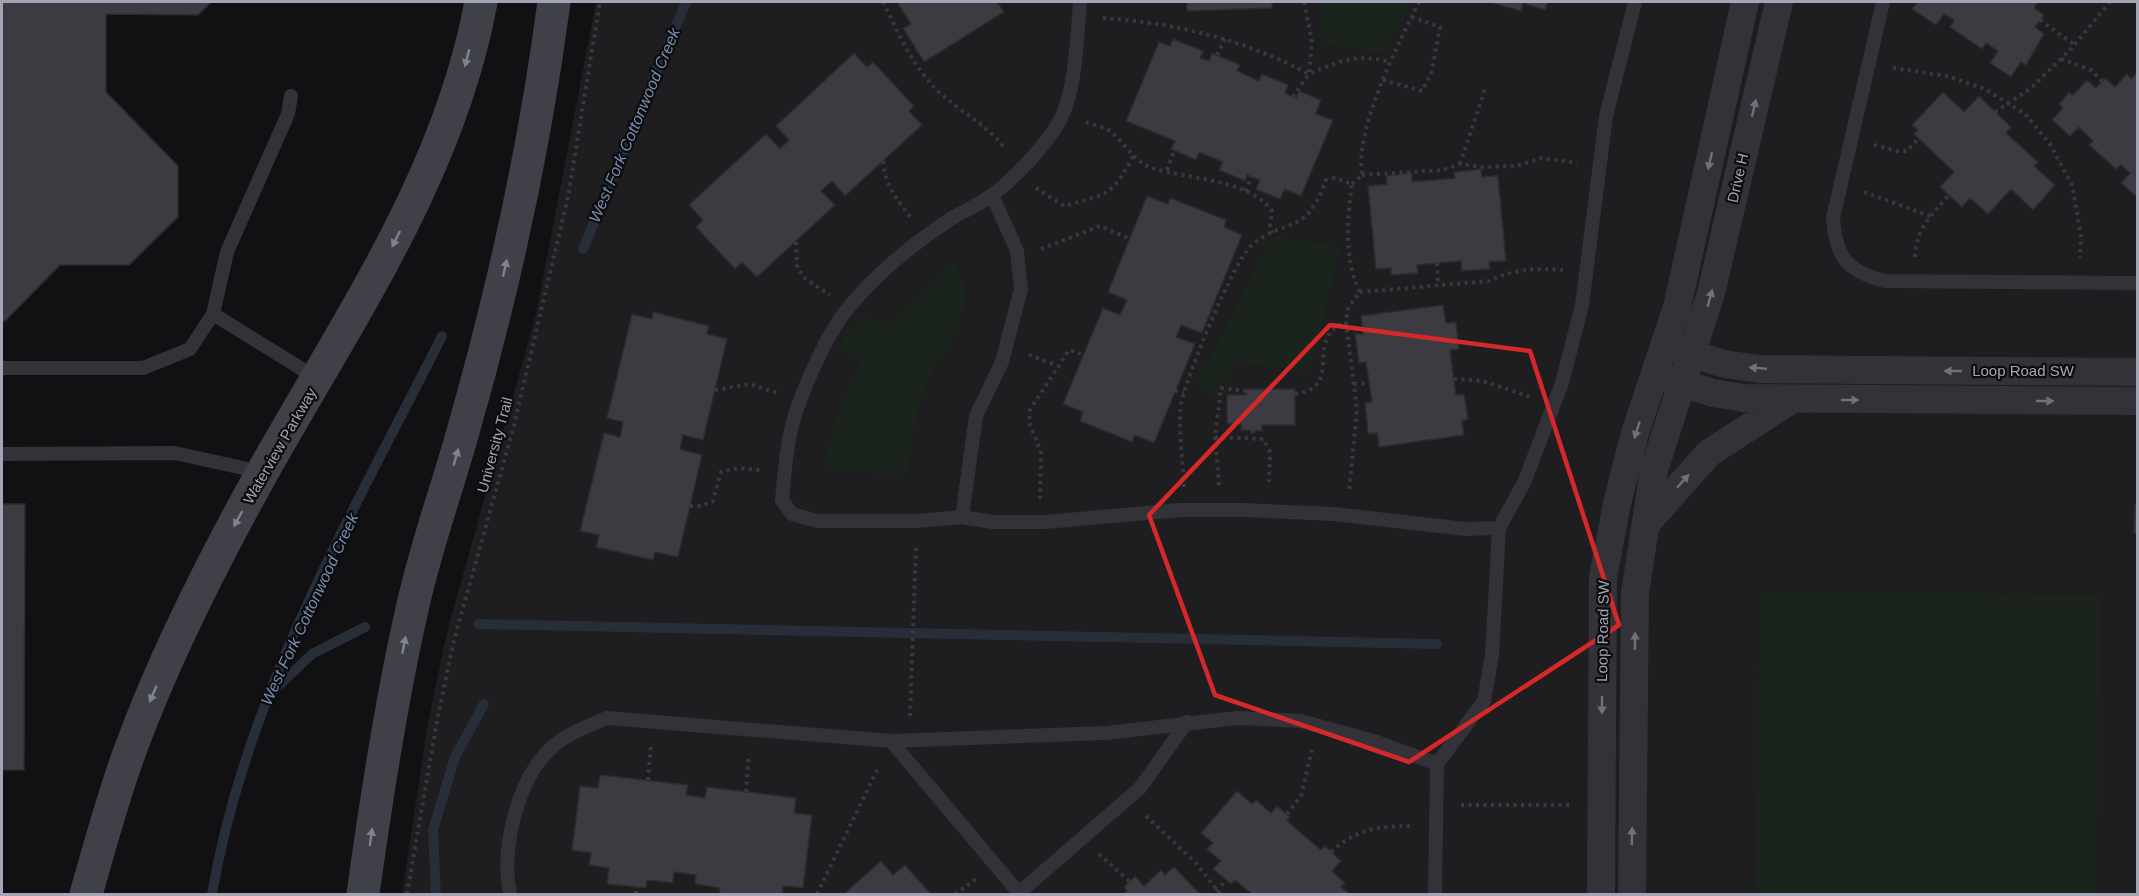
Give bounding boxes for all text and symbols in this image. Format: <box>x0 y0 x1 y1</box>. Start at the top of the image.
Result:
water label: West Fork Cottonwood Creek <box>586 25 684 225</box>
one-way arrow <box>462 49 471 67</box>
one-way arrow <box>1750 99 1760 118</box>
one-way arrow <box>1704 152 1714 170</box>
street label: Drive H <box>1724 152 1751 204</box>
one-way arrow <box>391 231 401 248</box>
one-way arrow <box>501 258 510 277</box>
one-way arrow <box>1706 289 1715 307</box>
street label: Loop Road SW <box>1972 362 2075 379</box>
one-way arrow <box>1749 363 1768 373</box>
one-way arrow <box>1944 366 1963 376</box>
street label: Waterview Parkway <box>239 384 320 507</box>
street label: University Trail <box>474 395 515 495</box>
one-way arrow <box>1840 395 1859 405</box>
one-way arrow <box>2035 396 2054 406</box>
one-way arrow <box>1631 421 1641 439</box>
one-way arrow <box>452 448 461 466</box>
one-way arrow <box>1675 474 1689 488</box>
one-way arrow <box>233 510 243 527</box>
water label: West Fork Cottonwood Creek <box>257 510 362 708</box>
street label: Loop Road SW <box>1593 579 1612 682</box>
one-way arrow <box>1630 632 1640 651</box>
one-way arrow <box>400 635 410 654</box>
one-way arrow <box>148 685 157 703</box>
one-way arrow <box>1597 696 1607 715</box>
one-way arrow <box>366 827 376 846</box>
one-way arrow <box>1628 827 1637 846</box>

